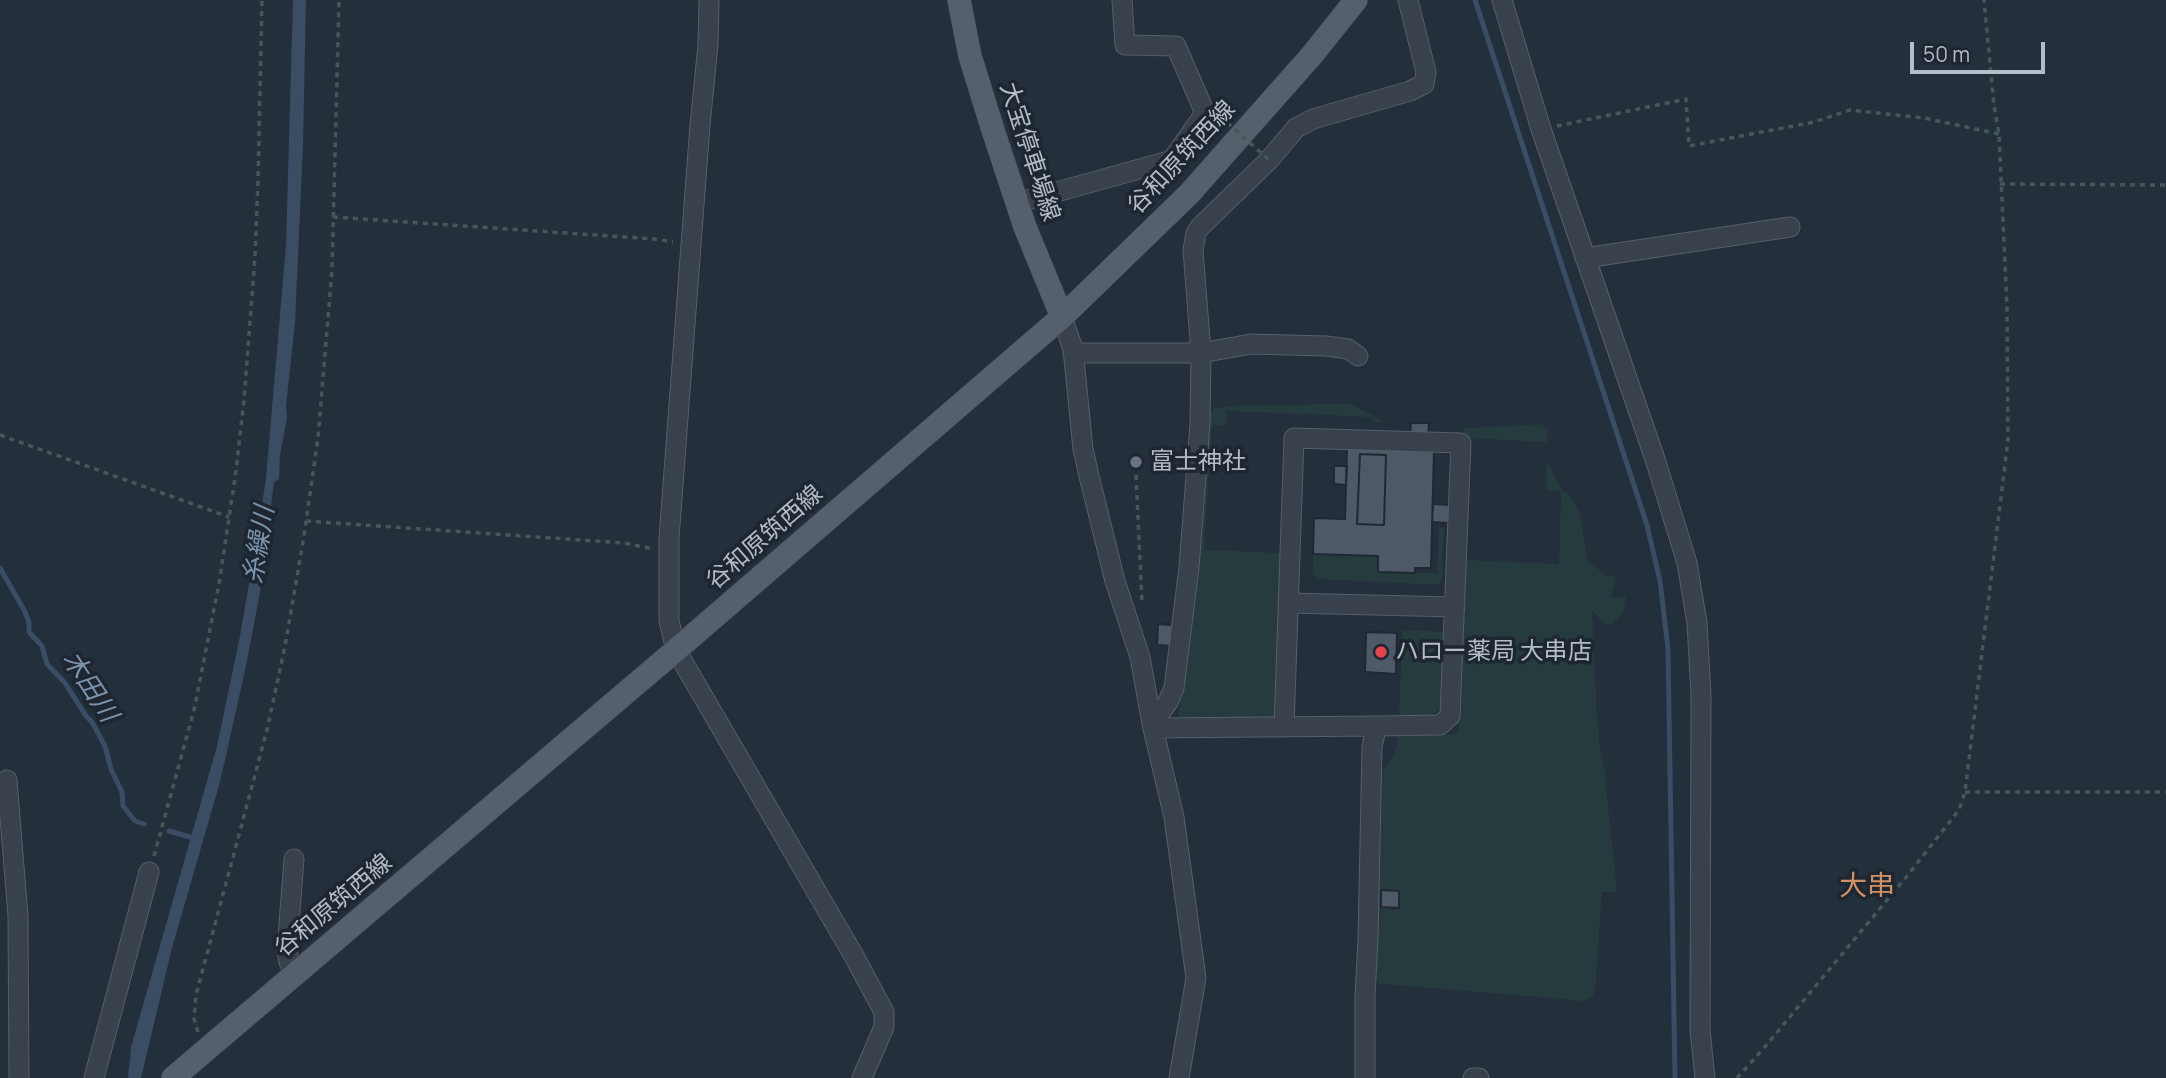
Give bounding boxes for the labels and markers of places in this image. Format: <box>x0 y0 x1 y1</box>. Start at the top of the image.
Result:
place label: 富士神社 <box>1150 448 1246 476</box>
marker: 富士神社 <box>1128 454 1144 470</box>
place label: ハロー薬局 大串店 <box>1395 638 1592 666</box>
marker: ハロー薬局 大串店 <box>1373 644 1389 660</box>

